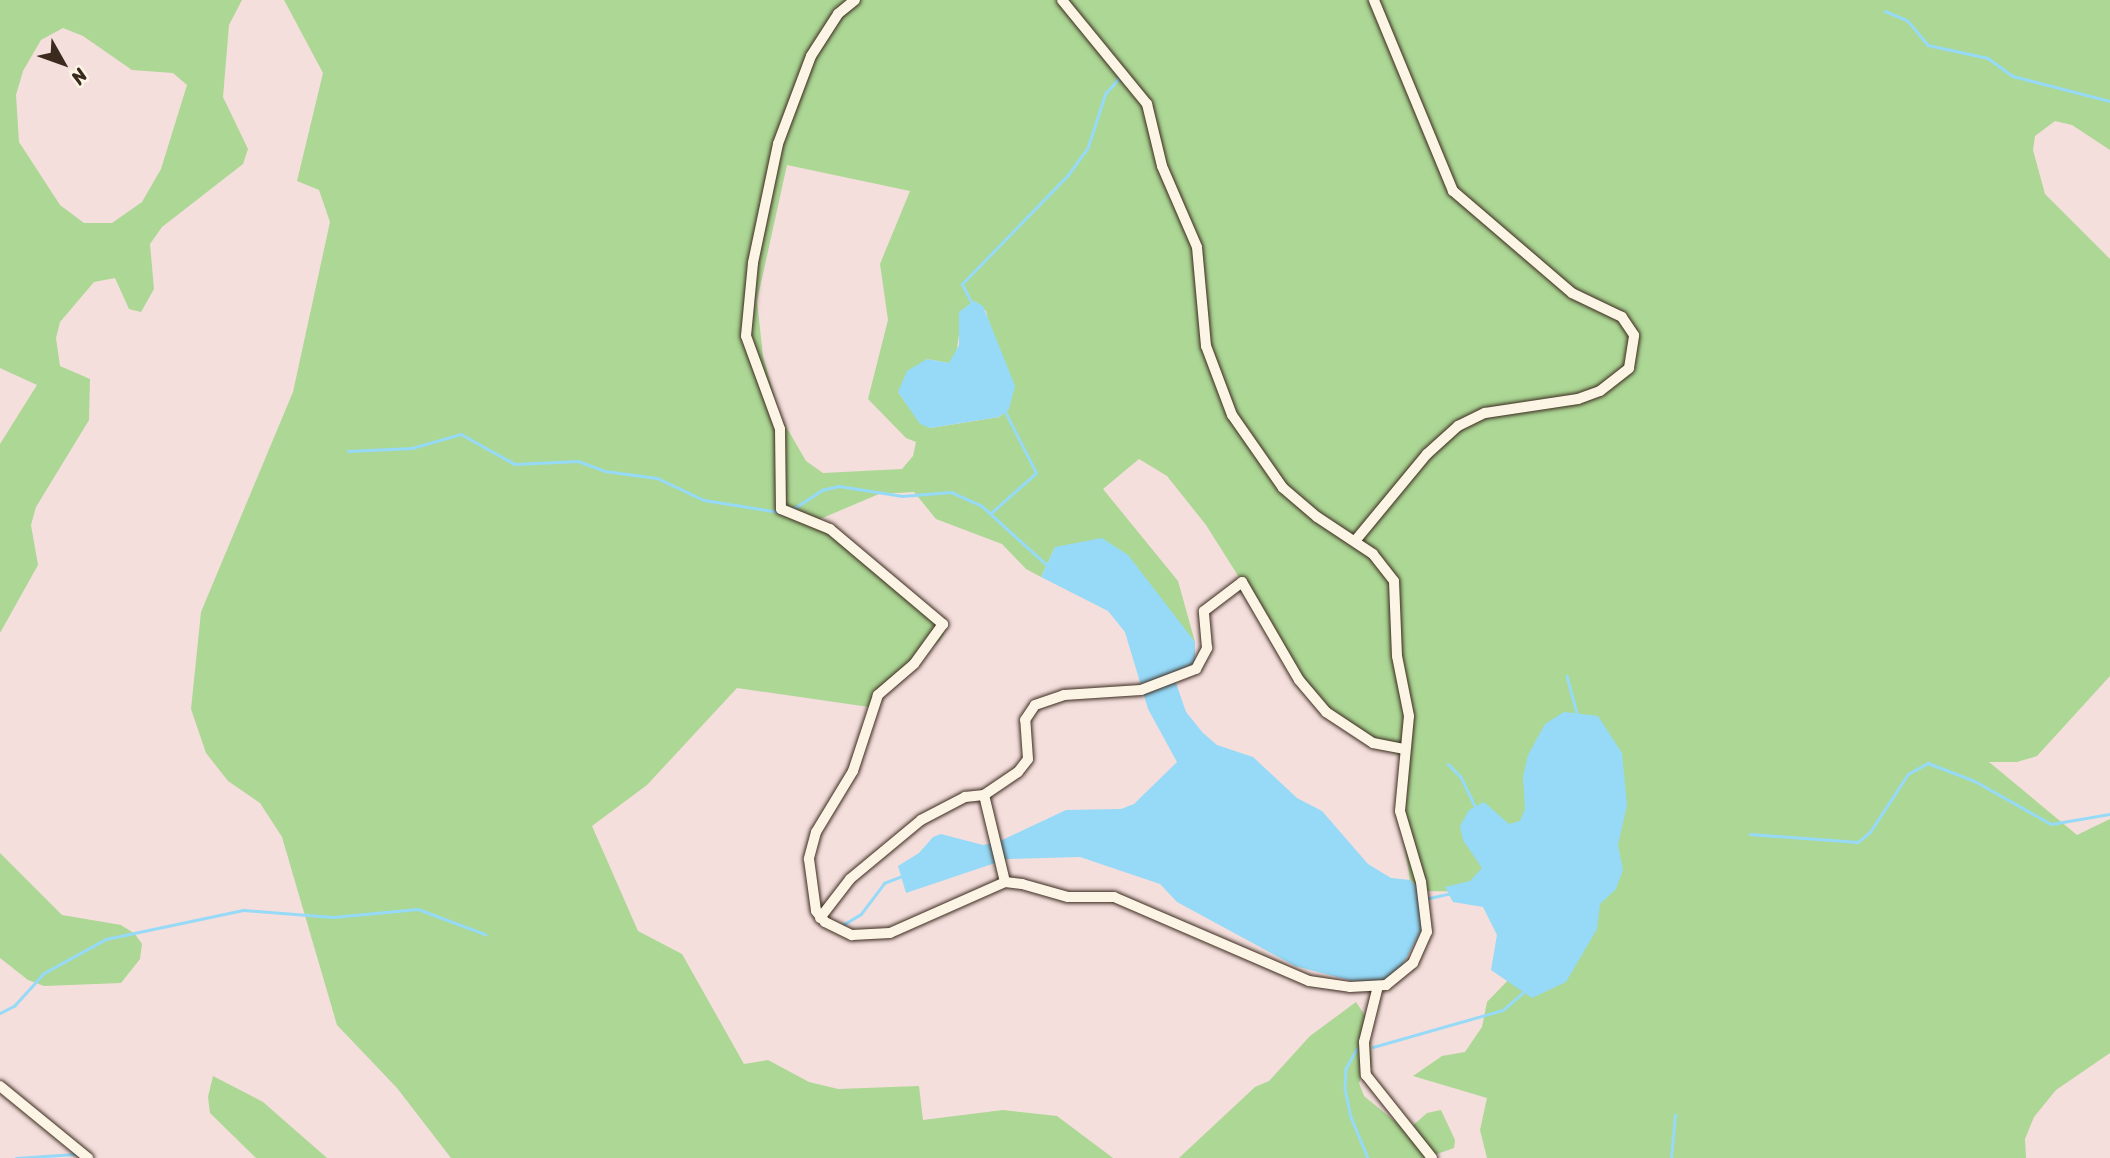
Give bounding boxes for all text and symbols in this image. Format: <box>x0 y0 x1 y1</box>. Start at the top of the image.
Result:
north arrow <box>28 28 98 98</box>
text: N <box>63 61 96 92</box>

